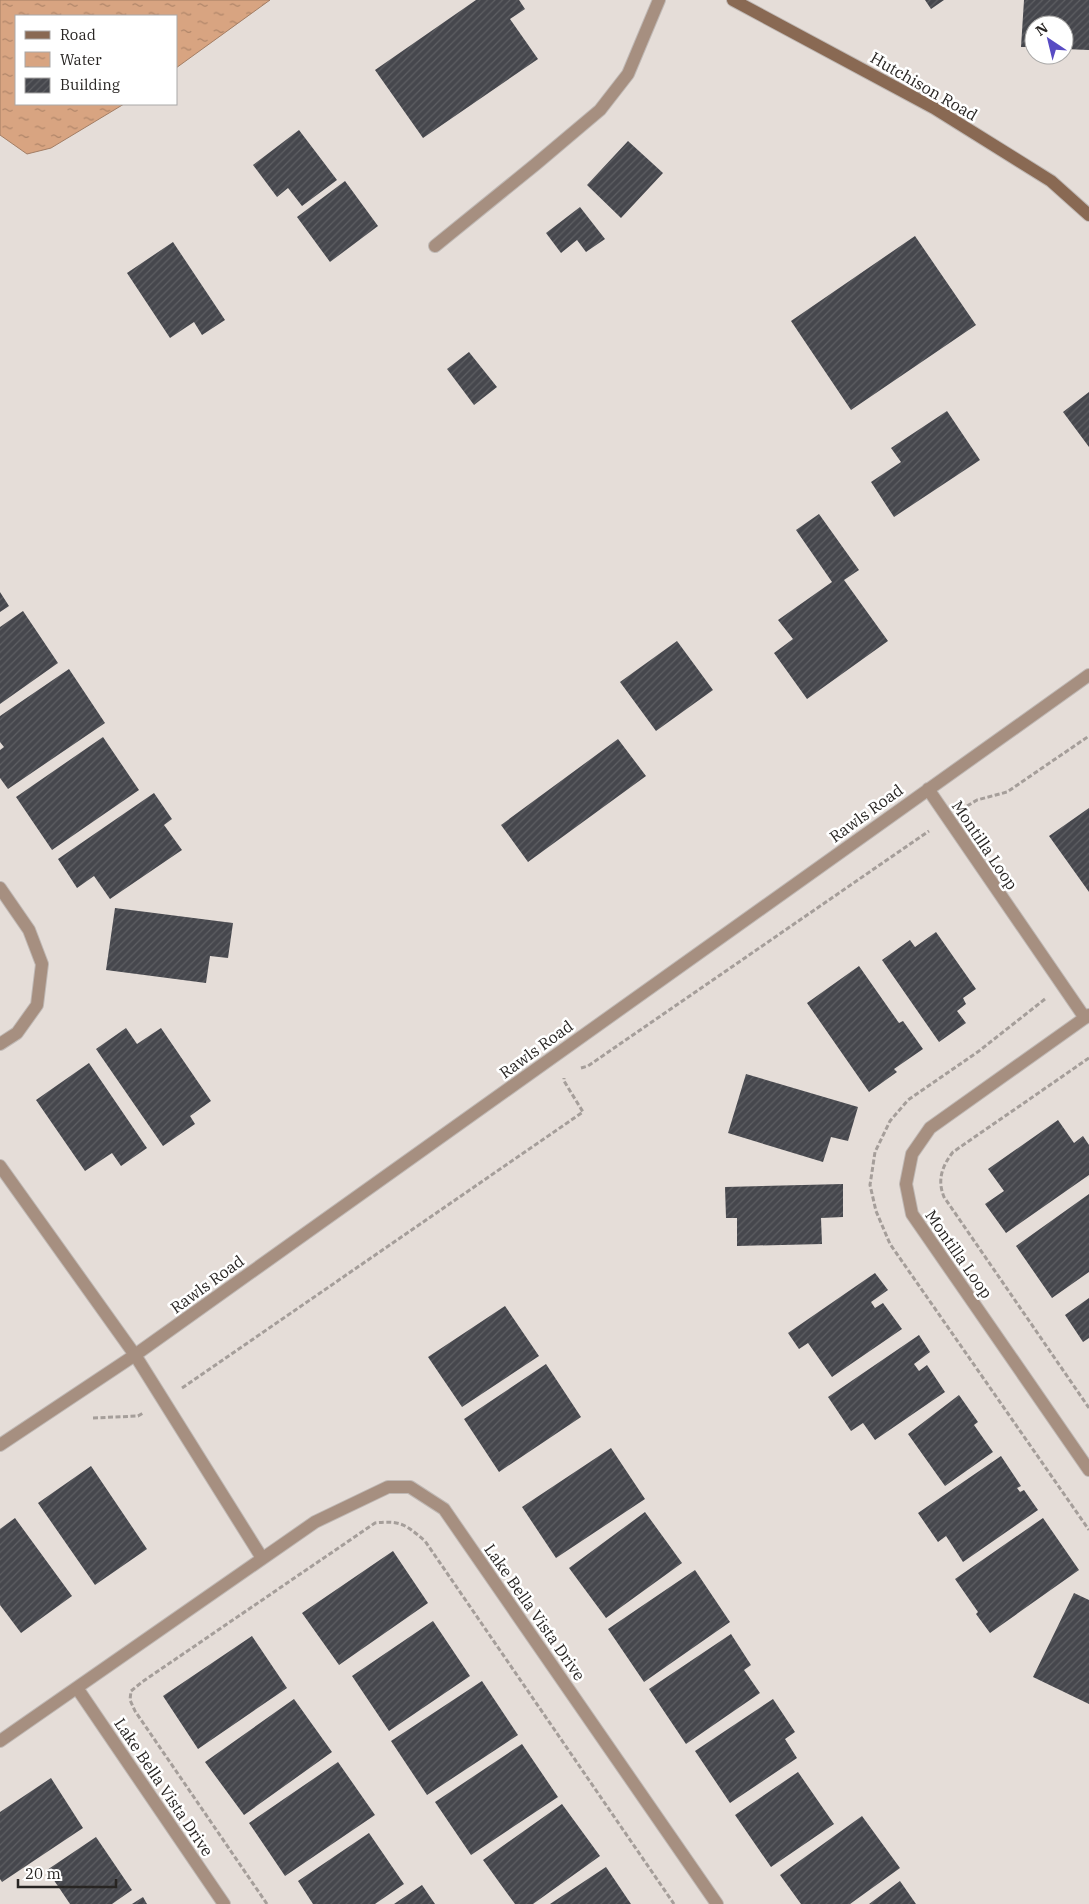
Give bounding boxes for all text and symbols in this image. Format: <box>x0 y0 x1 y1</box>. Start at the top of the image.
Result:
legend <box>15 15 178 105</box>
north arrow <box>1024 15 1074 65</box>
text: N <box>1032 19 1051 40</box>
text: Road <box>60 25 96 44</box>
street label: Hutchison Road <box>867 47 981 125</box>
text: Water <box>60 50 102 69</box>
text: Building <box>60 75 120 94</box>
street label: Rawls Road <box>825 779 907 846</box>
street label: Montilla Loop <box>948 797 1022 894</box>
street label: Rawls Road <box>495 1015 577 1082</box>
street label: Montilla Loop <box>921 1206 997 1302</box>
street label: Rawls Road <box>166 1250 248 1317</box>
street label: Lake Bella Vista Drive <box>480 1540 590 1684</box>
street label: Lake Bella Vista Drive <box>110 1714 218 1860</box>
scale bar <box>18 1856 115 1888</box>
text: 20 m <box>25 1864 61 1883</box>

